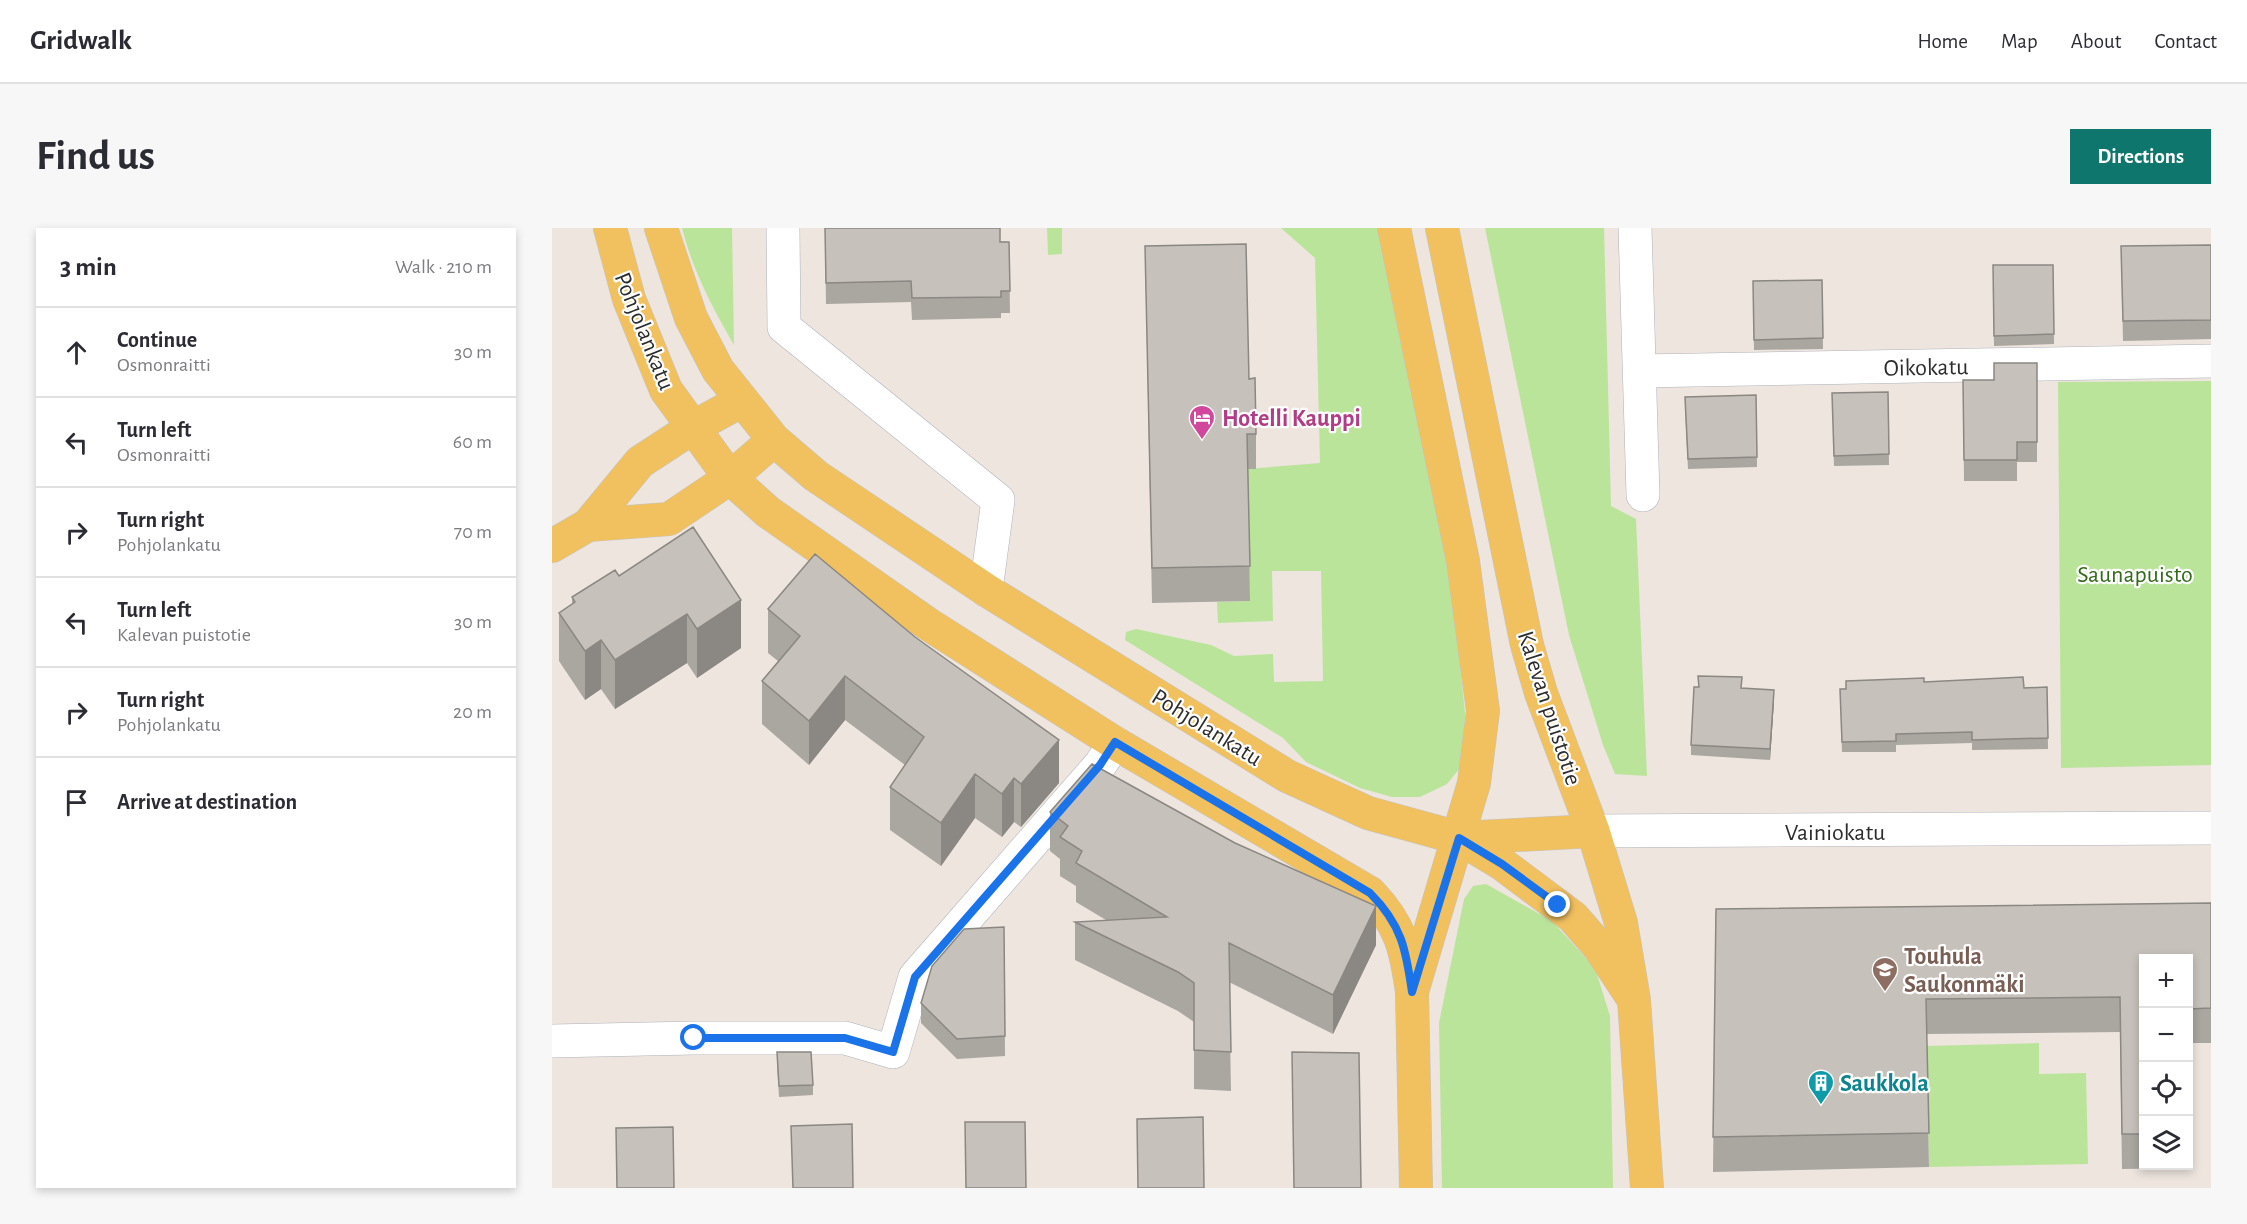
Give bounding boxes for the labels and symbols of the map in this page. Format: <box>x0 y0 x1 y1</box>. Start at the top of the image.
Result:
street label: Pohjolankatu <box>610 269 679 394</box>
street label: Oikokatu <box>1883 355 1969 381</box>
hotel icon: Hotelli Kauppi <box>1187 403 1217 441</box>
place label: Hotelli Kauppi <box>1222 407 1361 431</box>
park label: Saunapuisto <box>2077 563 2193 587</box>
street label: Kalevan puistotie <box>1513 628 1585 788</box>
street label: Pohjolankatu <box>1147 685 1266 771</box>
street label: Vainiokatu <box>1785 821 1885 845</box>
route end <box>1544 891 1570 917</box>
place label: Touhula Saukonmäki <box>1904 945 2024 997</box>
school or university icon: Touhula Saukonmäki <box>1870 955 1900 993</box>
route start <box>680 1024 706 1050</box>
building icon: Saukkola <box>1806 1068 1836 1106</box>
place label: Saukkola <box>1840 1072 1929 1096</box>

